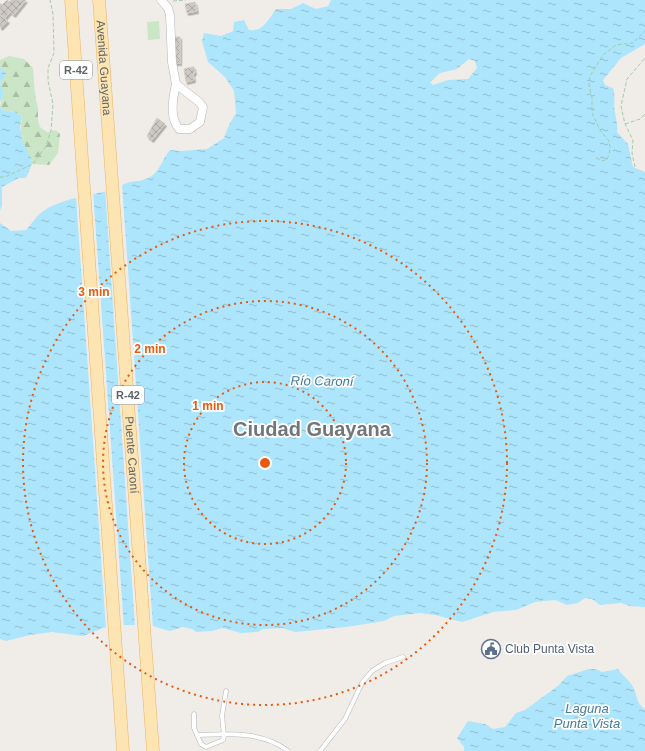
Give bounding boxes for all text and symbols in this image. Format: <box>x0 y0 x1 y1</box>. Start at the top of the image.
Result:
street label: Avenida Guayana <box>93 20 114 116</box>
road number: R-42 <box>60 61 92 79</box>
text: 3 min <box>78 285 110 299</box>
text: 2 min <box>134 342 166 356</box>
water label: Río Caroní <box>290 373 355 389</box>
road number: R-42 <box>112 386 144 404</box>
text: 1 min <box>192 399 224 413</box>
street label: Puente Caroní <box>122 416 142 495</box>
district label: Ciudad Guayana <box>233 418 392 440</box>
centre of rings <box>258 456 272 470</box>
public building icon: Club Punta Vista <box>480 638 502 660</box>
place label: Club Punta Vista <box>505 642 594 656</box>
water label: Laguna Punta Vista <box>554 701 620 731</box>

